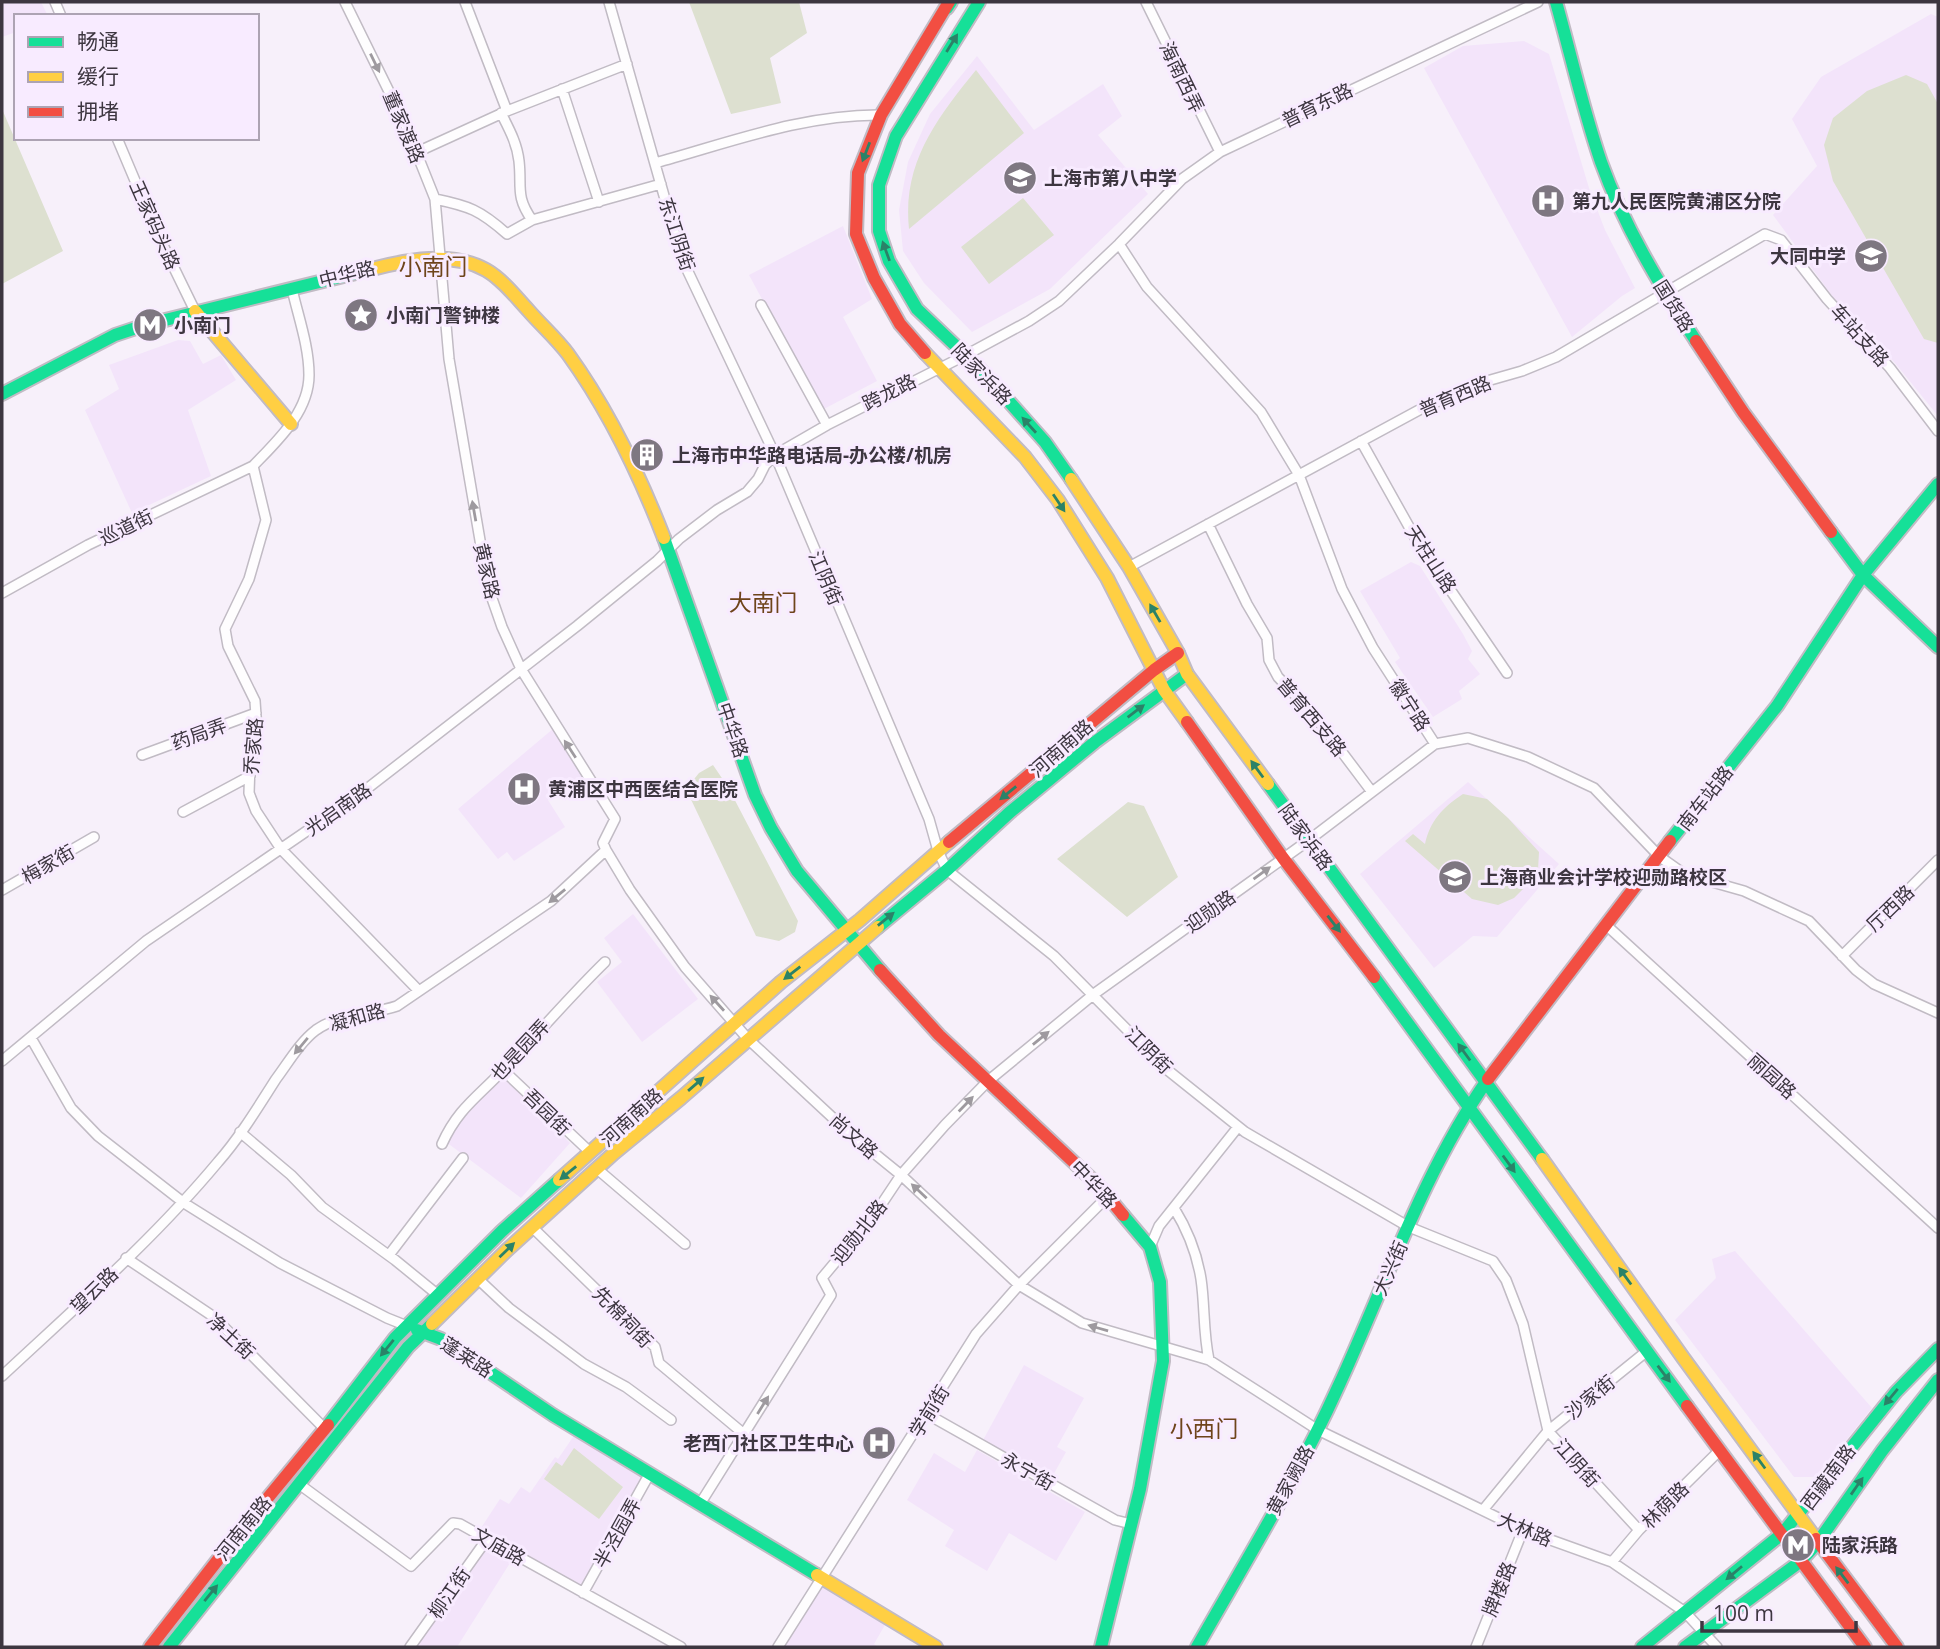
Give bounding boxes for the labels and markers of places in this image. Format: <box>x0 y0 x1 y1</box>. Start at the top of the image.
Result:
school or university icon: 上海市第八中学 <box>1001 159 1039 197</box>
place label: 上海市第八中学 <box>1044 165 1177 191</box>
hospital icon: 第九人民医院黄浦区分院 <box>1529 182 1567 220</box>
place label: 第九人民医院黄浦区分院 <box>1572 188 1781 214</box>
school or university icon: 大同中学 <box>1852 237 1890 275</box>
place label: 大同中学 <box>1770 243 1846 269</box>
place icon: 小南门警钟楼 <box>342 296 380 334</box>
place label: 小南门警钟楼 <box>386 302 500 328</box>
metro station icon: 小南门 <box>131 306 169 344</box>
place label: 小南门 <box>174 312 231 338</box>
building icon: 上海市中华路电话局-办公楼/机房 <box>628 436 666 474</box>
place label: 上海市中华路电话局-办公楼/机房 <box>672 442 952 468</box>
hospital icon: 黄浦区中西医结合医院 <box>505 770 543 808</box>
place label: 黄浦区中西医结合医院 <box>548 776 738 802</box>
school or university icon: 上海商业会计学校迎勋路校区 <box>1436 858 1474 896</box>
place label: 上海商业会计学校迎勋路校区 <box>1480 864 1727 890</box>
hospital icon: 老西门社区卫生中心 <box>860 1424 898 1462</box>
place label: 老西门社区卫生中心 <box>683 1430 854 1456</box>
metro station icon: 陆家浜路 <box>1779 1526 1817 1564</box>
place label: 陆家浜路 <box>1822 1532 1898 1558</box>

